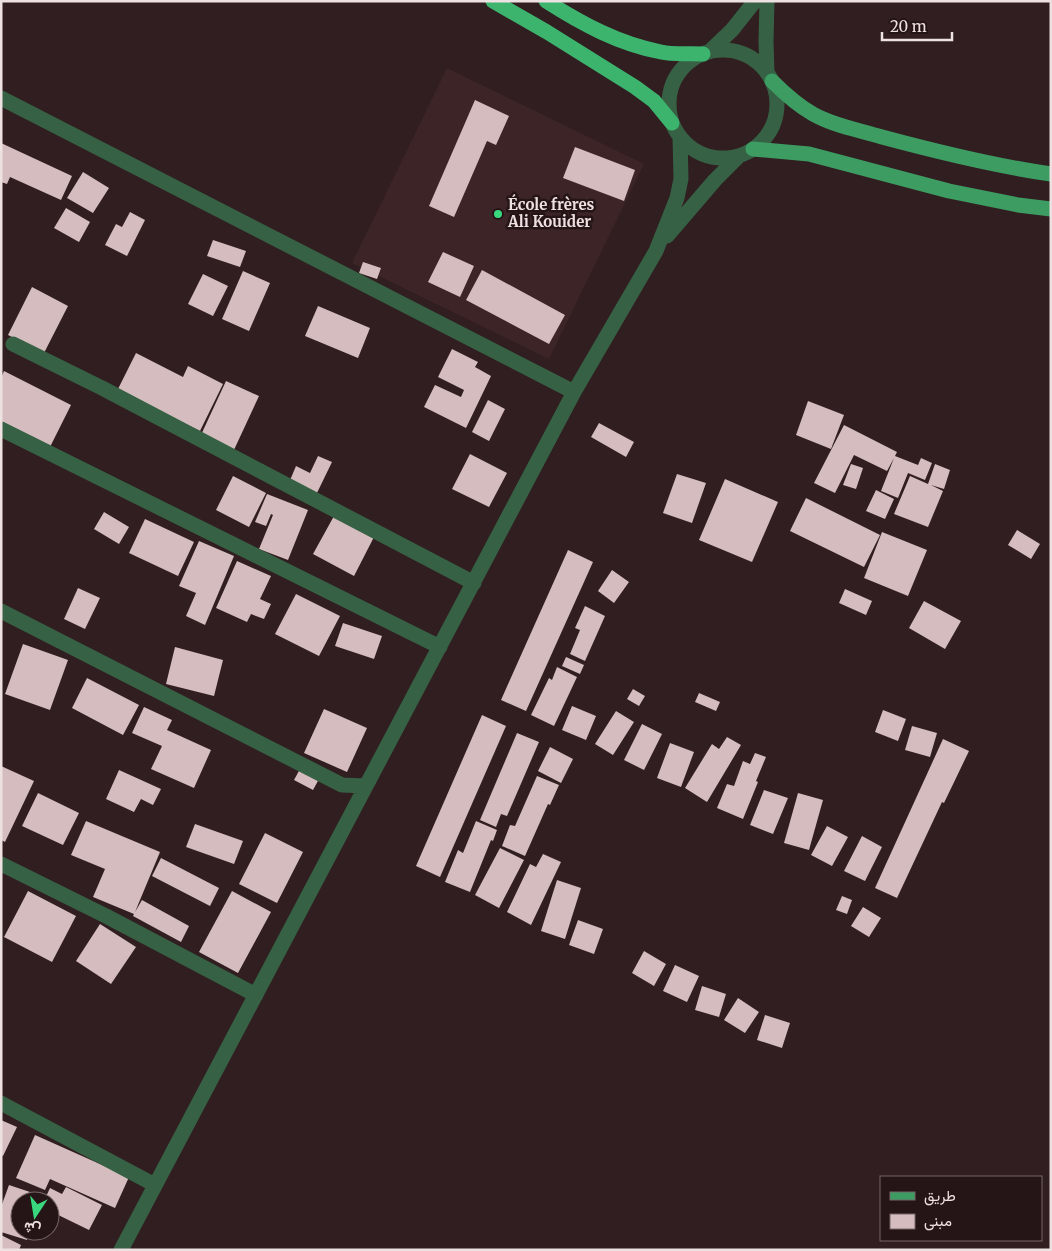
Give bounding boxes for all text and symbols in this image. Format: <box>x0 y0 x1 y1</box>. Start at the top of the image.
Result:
scale bar <box>882 10 952 42</box>
text: 20 m <box>890 17 927 36</box>
place label: École frères Ali Kouider <box>507 194 595 231</box>
marker: École frères Ali Kouider <box>492 208 504 220</box>
legend <box>880 1176 1042 1241</box>
text: طريق <box>924 1186 956 1206</box>
north arrow <box>10 1191 60 1241</box>
text: مبنى <box>924 1211 952 1231</box>
text: ش <box>22 1218 42 1239</box>

